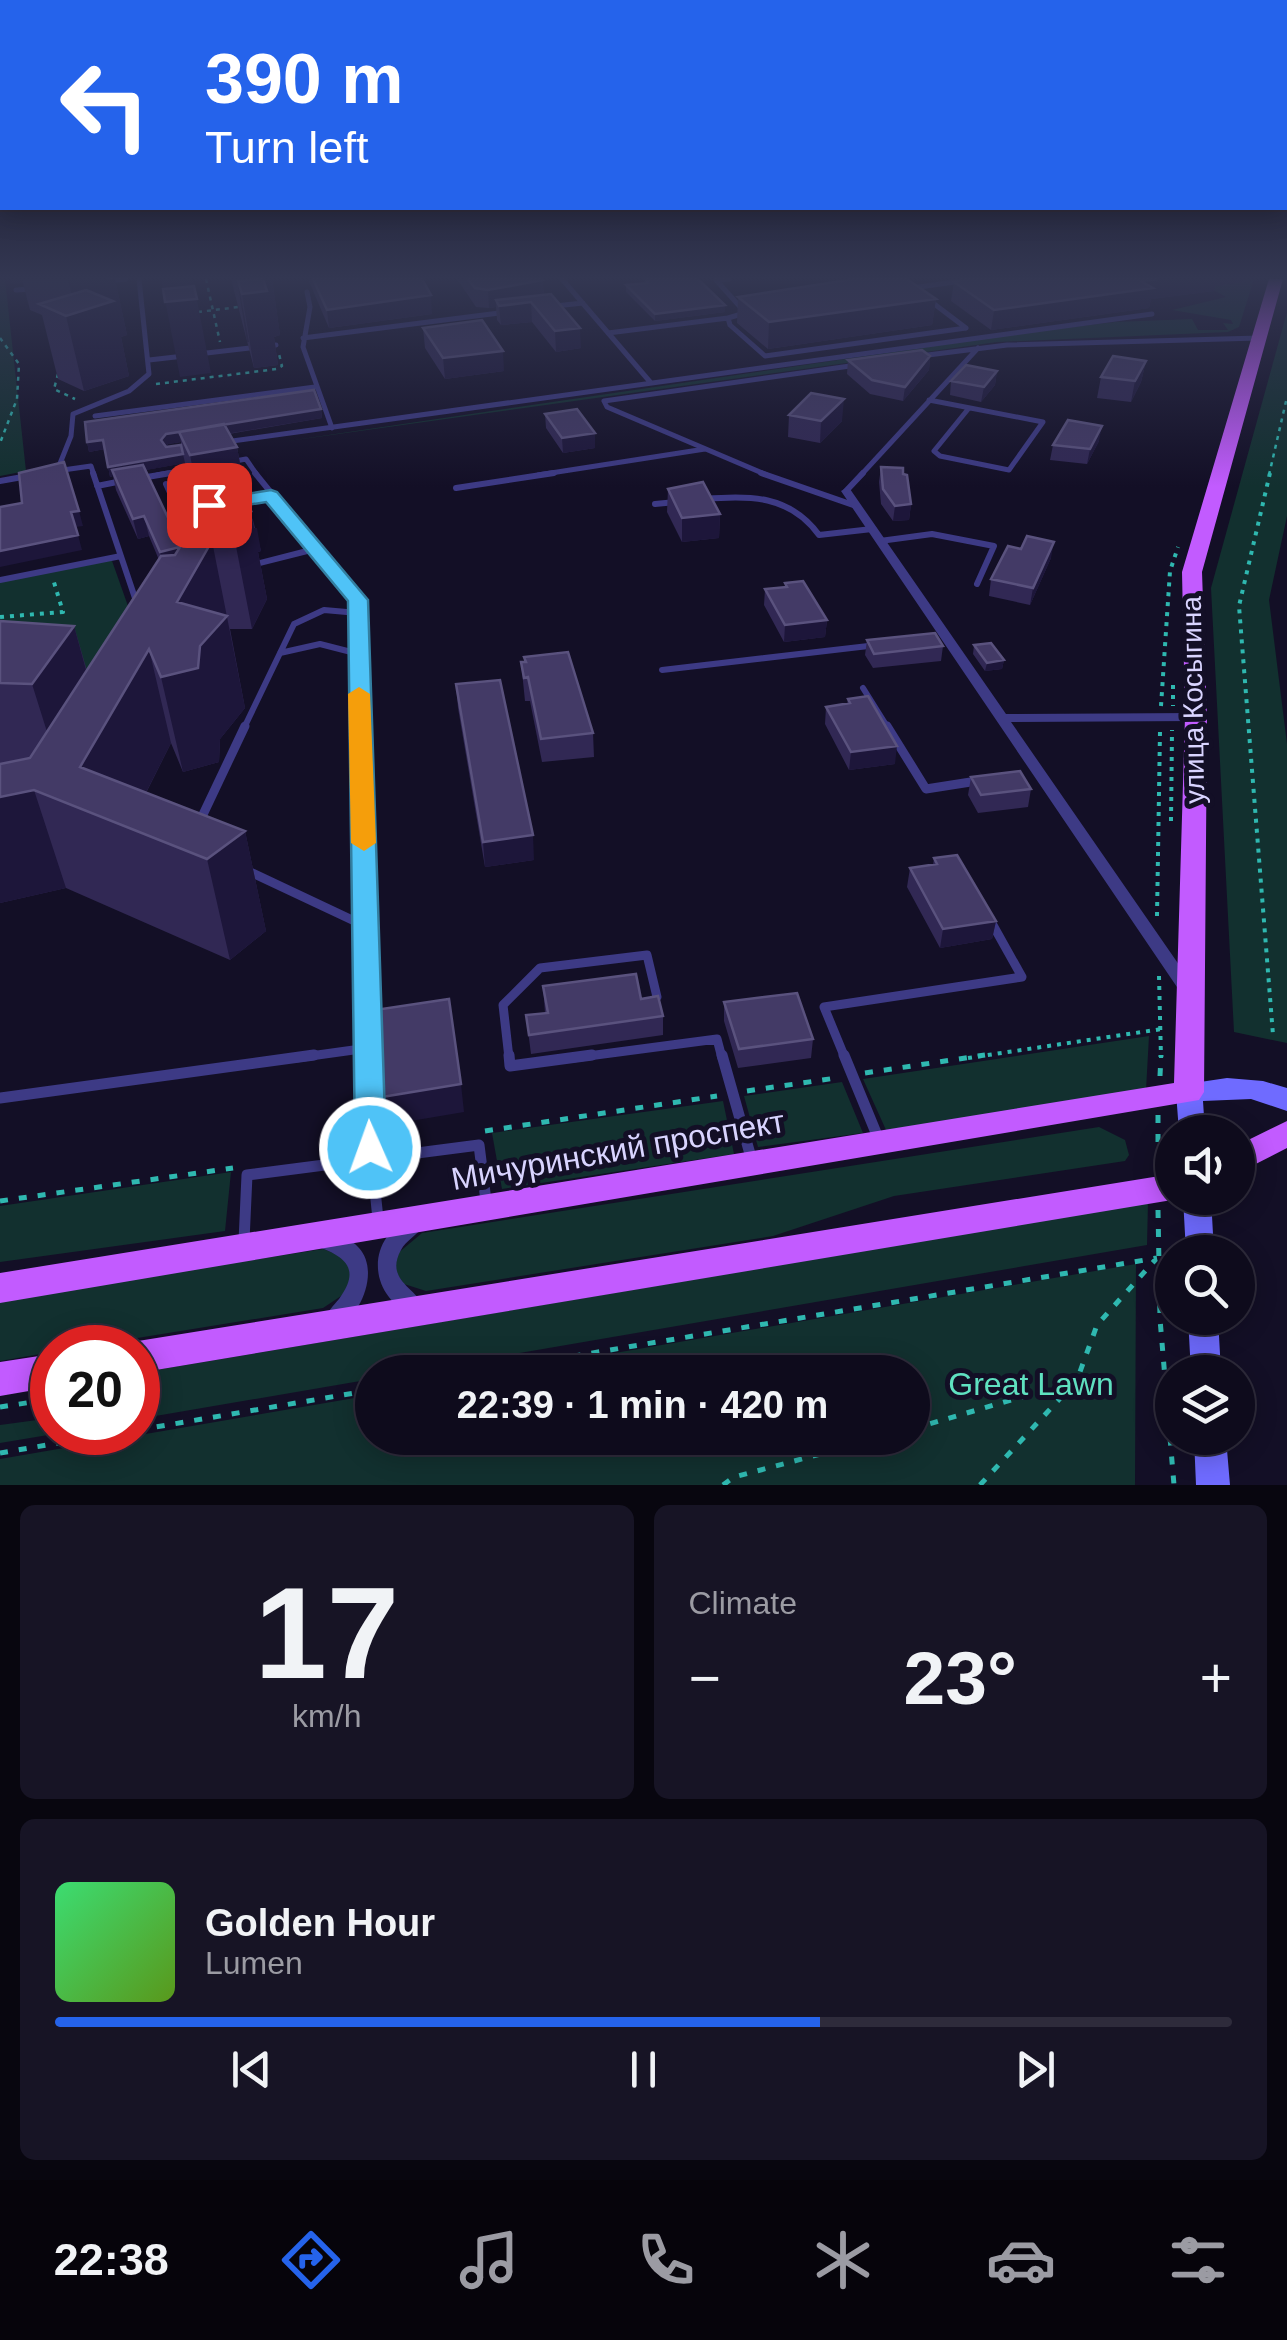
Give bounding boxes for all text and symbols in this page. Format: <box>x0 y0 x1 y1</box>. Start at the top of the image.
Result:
icon: left <box>40 40 170 170</box>
text: 390 m <box>205 40 403 118</box>
text: Turn left <box>205 122 368 173</box>
pin <box>167 463 252 548</box>
icon: arrive <box>182 478 237 533</box>
street label: улица Косыгина <box>1176 595 1210 804</box>
position arrow <box>318 1096 422 1200</box>
street label: Мичуринский проспект <box>448 1103 788 1197</box>
map controls <box>1155 1115 1255 1455</box>
button: sound <box>1155 1115 1255 1215</box>
button: search <box>1155 1235 1255 1335</box>
speed limit sign: 20 <box>30 1325 160 1455</box>
button: layers <box>1155 1355 1255 1455</box>
park label: Great Lawn <box>948 1366 1114 1402</box>
text: 22:39 · 1 min · 420 m <box>457 1384 828 1426</box>
text: 17 <box>254 1560 399 1706</box>
text: Climate <box>689 1585 797 1621</box>
text: 23° <box>904 1636 1017 1720</box>
text: − <box>689 1647 721 1709</box>
text: + <box>1200 1647 1232 1709</box>
text: km/h <box>292 1698 361 1734</box>
text: Golden Hour <box>205 1902 435 1944</box>
text: Lumen <box>205 1945 303 1981</box>
icon: previous <box>224 2042 279 2097</box>
icon: pause <box>616 2042 671 2097</box>
icon: next <box>1008 2042 1063 2097</box>
icon: directions <box>276 2225 346 2295</box>
icon: music <box>454 2225 524 2295</box>
icon: phone <box>631 2225 701 2295</box>
icon: climate <box>808 2225 878 2295</box>
icon: car <box>986 2225 1056 2295</box>
icon: filters <box>1163 2225 1233 2295</box>
text: 22:38 <box>54 2234 169 2285</box>

